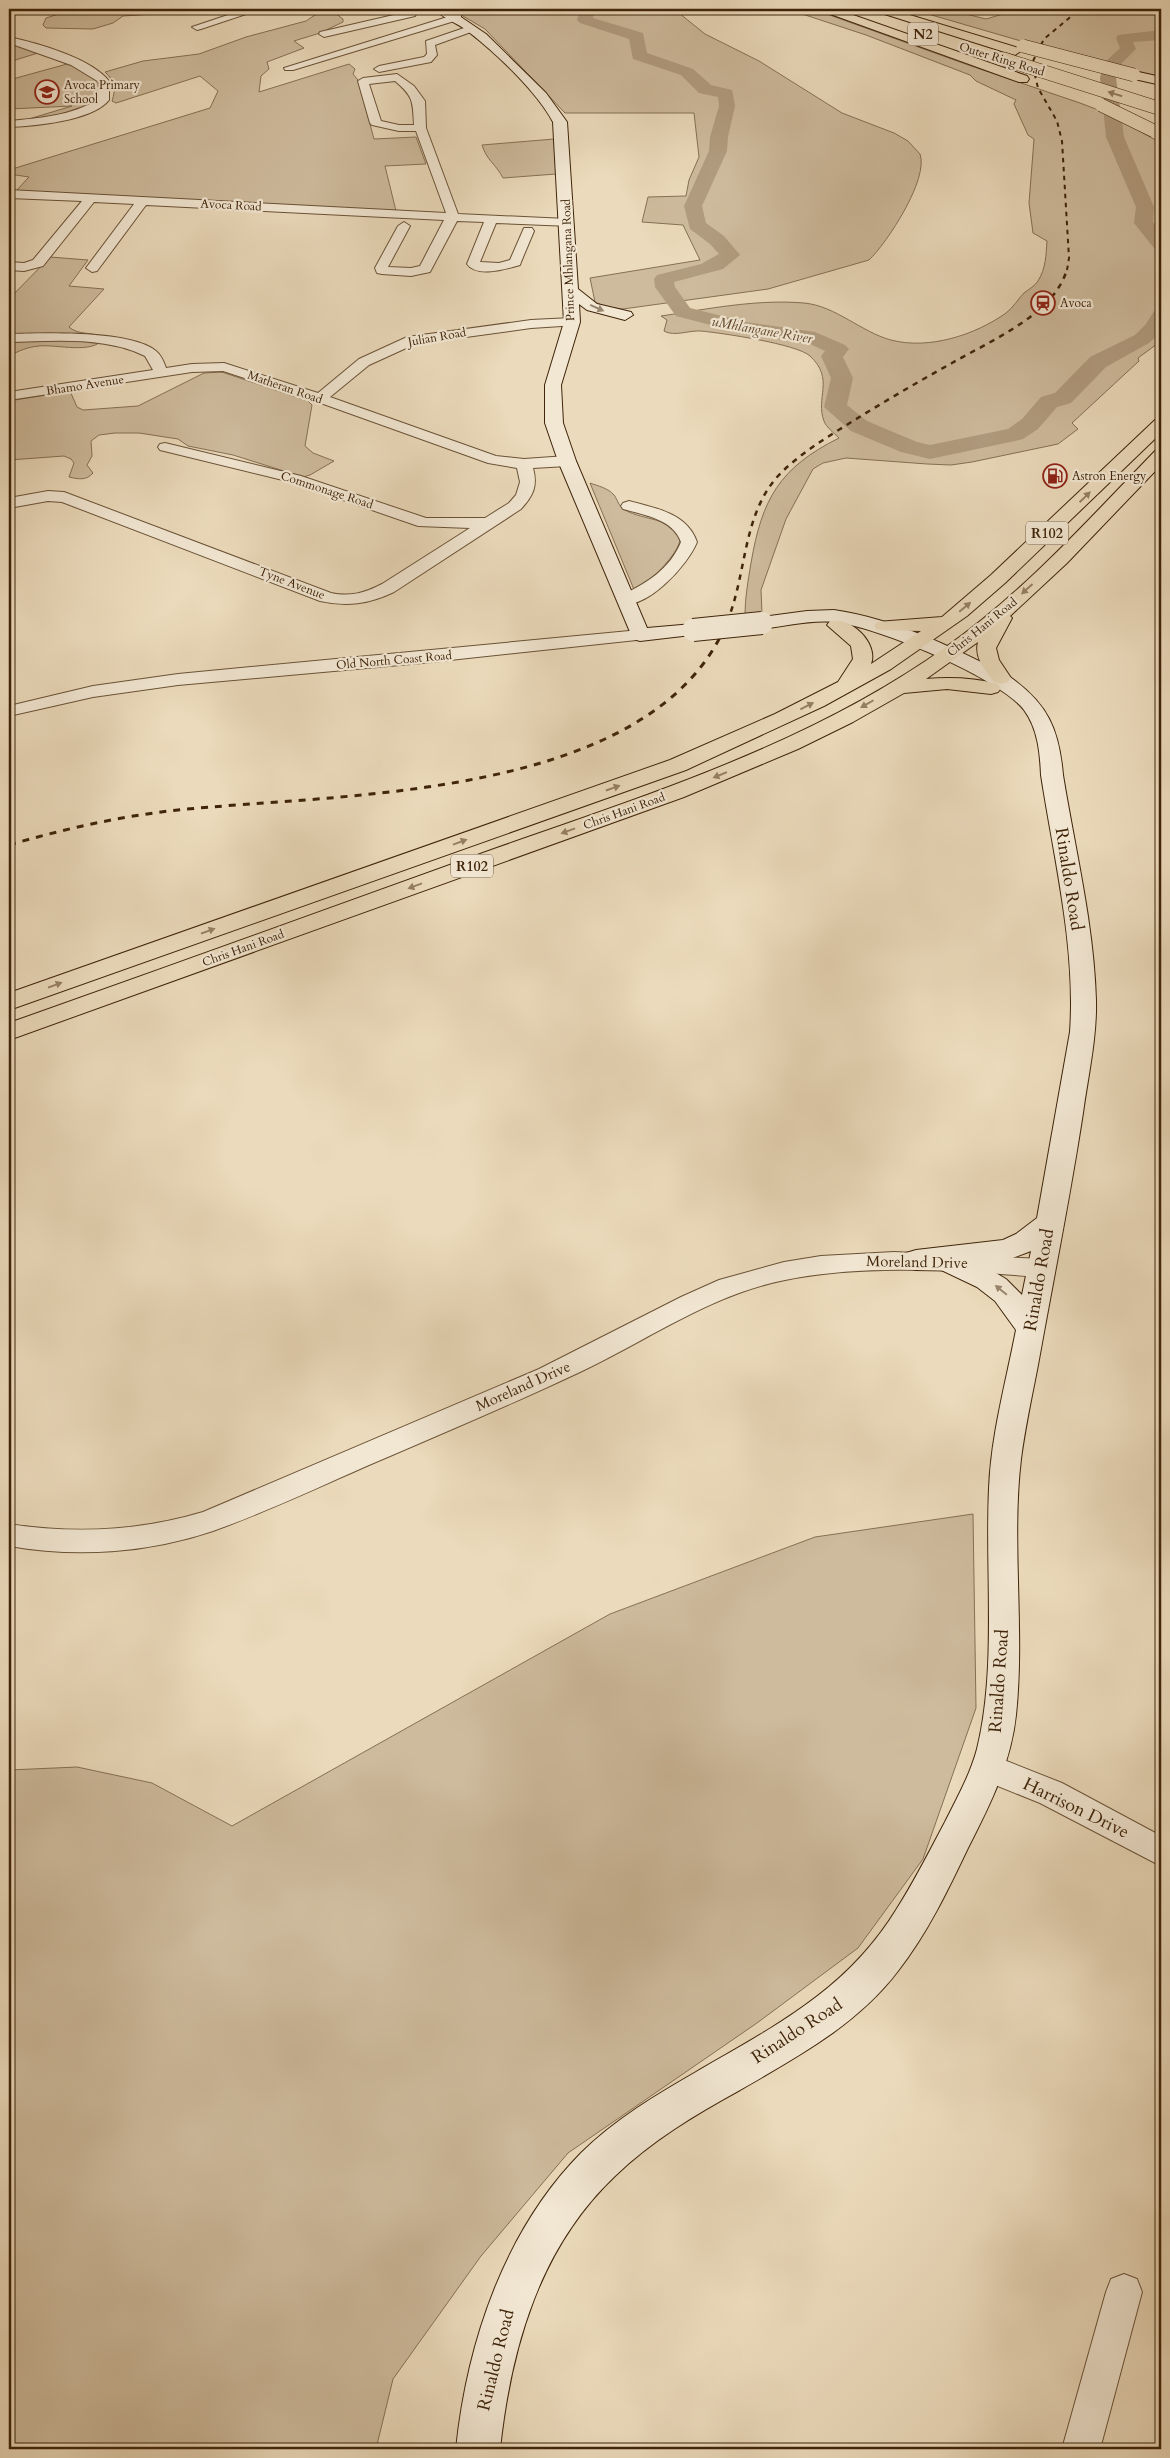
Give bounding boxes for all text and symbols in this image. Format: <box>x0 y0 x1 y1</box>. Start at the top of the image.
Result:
road number: N2 <box>908 22 938 46</box>
street label: Outer Ring Road <box>957 38 1047 80</box>
place label: Avoca Primary School <box>64 77 141 107</box>
school or university icon: Avoca Primary School <box>34 79 60 105</box>
one-way arrow <box>1107 90 1122 98</box>
street label: Avoca Road <box>200 195 263 215</box>
street label: Prince Mhlangana Road <box>558 198 578 321</box>
station icon: Avoca <box>1030 290 1056 316</box>
place label: Avoca <box>1060 295 1093 311</box>
one-way arrow <box>589 304 604 313</box>
water label: uMhlangane River <box>710 312 814 348</box>
street label: Julian Road <box>405 324 468 350</box>
street label: Matheran Road <box>245 367 325 408</box>
street label: Bhamo Avenue <box>45 371 125 399</box>
fuel station icon: Astron Energy <box>1042 463 1068 489</box>
street label: Commonage Road <box>279 468 376 513</box>
place label: Astron Energy <box>1072 468 1147 484</box>
one-way arrow <box>1079 491 1091 503</box>
road number: R102 <box>1026 522 1068 544</box>
street label: Tyne Avenue <box>257 563 327 603</box>
one-way arrow <box>1022 583 1034 595</box>
street label: Chris Hani Road <box>944 593 1021 660</box>
one-way arrow <box>959 601 972 612</box>
street label: Old North Coast Road <box>336 647 453 673</box>
one-way arrow <box>860 700 873 709</box>
one-way arrow <box>800 702 814 710</box>
one-way arrow <box>713 771 728 779</box>
one-way arrow <box>606 783 621 791</box>
street label: Chris Hani Road <box>581 789 668 833</box>
street label: Rinaldo Road <box>1049 826 1090 933</box>
one-way arrow <box>560 827 575 835</box>
one-way arrow <box>453 838 468 846</box>
road number: R102 <box>451 854 493 878</box>
one-way arrow <box>407 882 422 890</box>
street label: Chris Hani Road <box>200 926 287 970</box>
one-way arrow <box>201 927 216 935</box>
one-way arrow <box>47 981 62 988</box>
street label: Rinaldo Road <box>1018 1226 1060 1333</box>
street label: Moreland Drive <box>866 1251 968 1273</box>
one-way arrow <box>995 1284 1008 1295</box>
street label: Moreland Drive <box>473 1356 574 1416</box>
street label: Rinaldo Road <box>983 1628 1015 1734</box>
street label: Harrison Drive <box>1019 1771 1133 1845</box>
street label: Rinaldo Road <box>747 1992 848 2070</box>
street label: Rinaldo Road <box>471 2306 521 2413</box>

